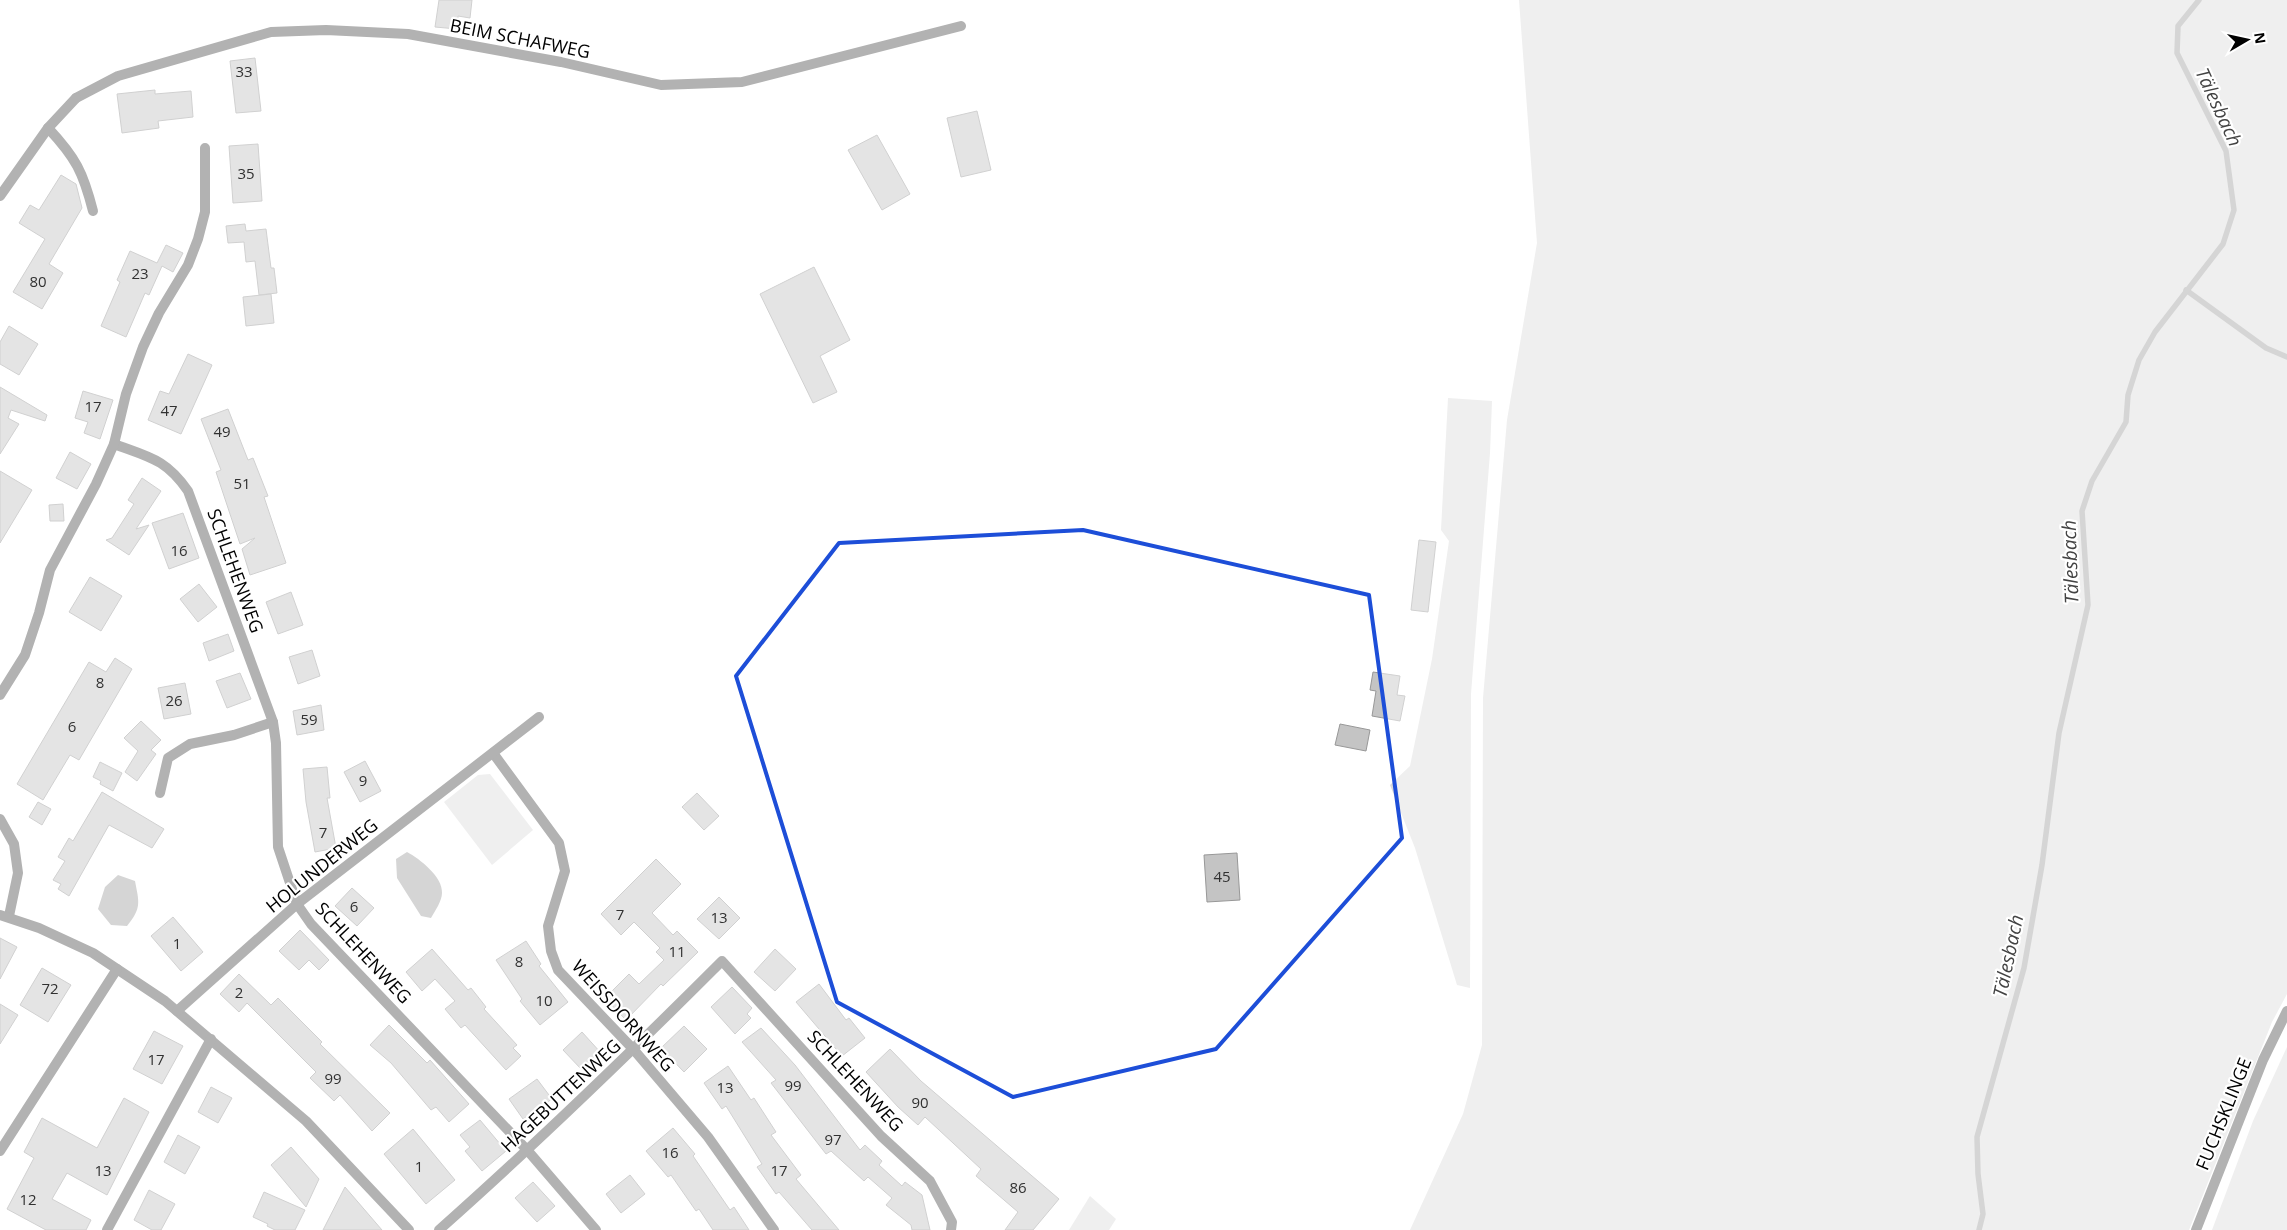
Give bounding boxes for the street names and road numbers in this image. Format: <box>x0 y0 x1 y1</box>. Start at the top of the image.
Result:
street label: BEIM SCHAFWEG <box>448 13 592 63</box>
street label: SCHLEHENWEG <box>202 505 270 636</box>
street label: HOLUNDERWEG <box>260 813 382 918</box>
street label: SCHLEHENWEG <box>310 896 417 1008</box>
street label: WEISSDORNWEG <box>567 954 680 1076</box>
street label: SCHLEHENWEG <box>802 1024 909 1136</box>
street label: HAGEBUTTENWEG <box>495 1033 625 1157</box>
street label: FUCHSKLINGE <box>2190 1054 2256 1173</box>

